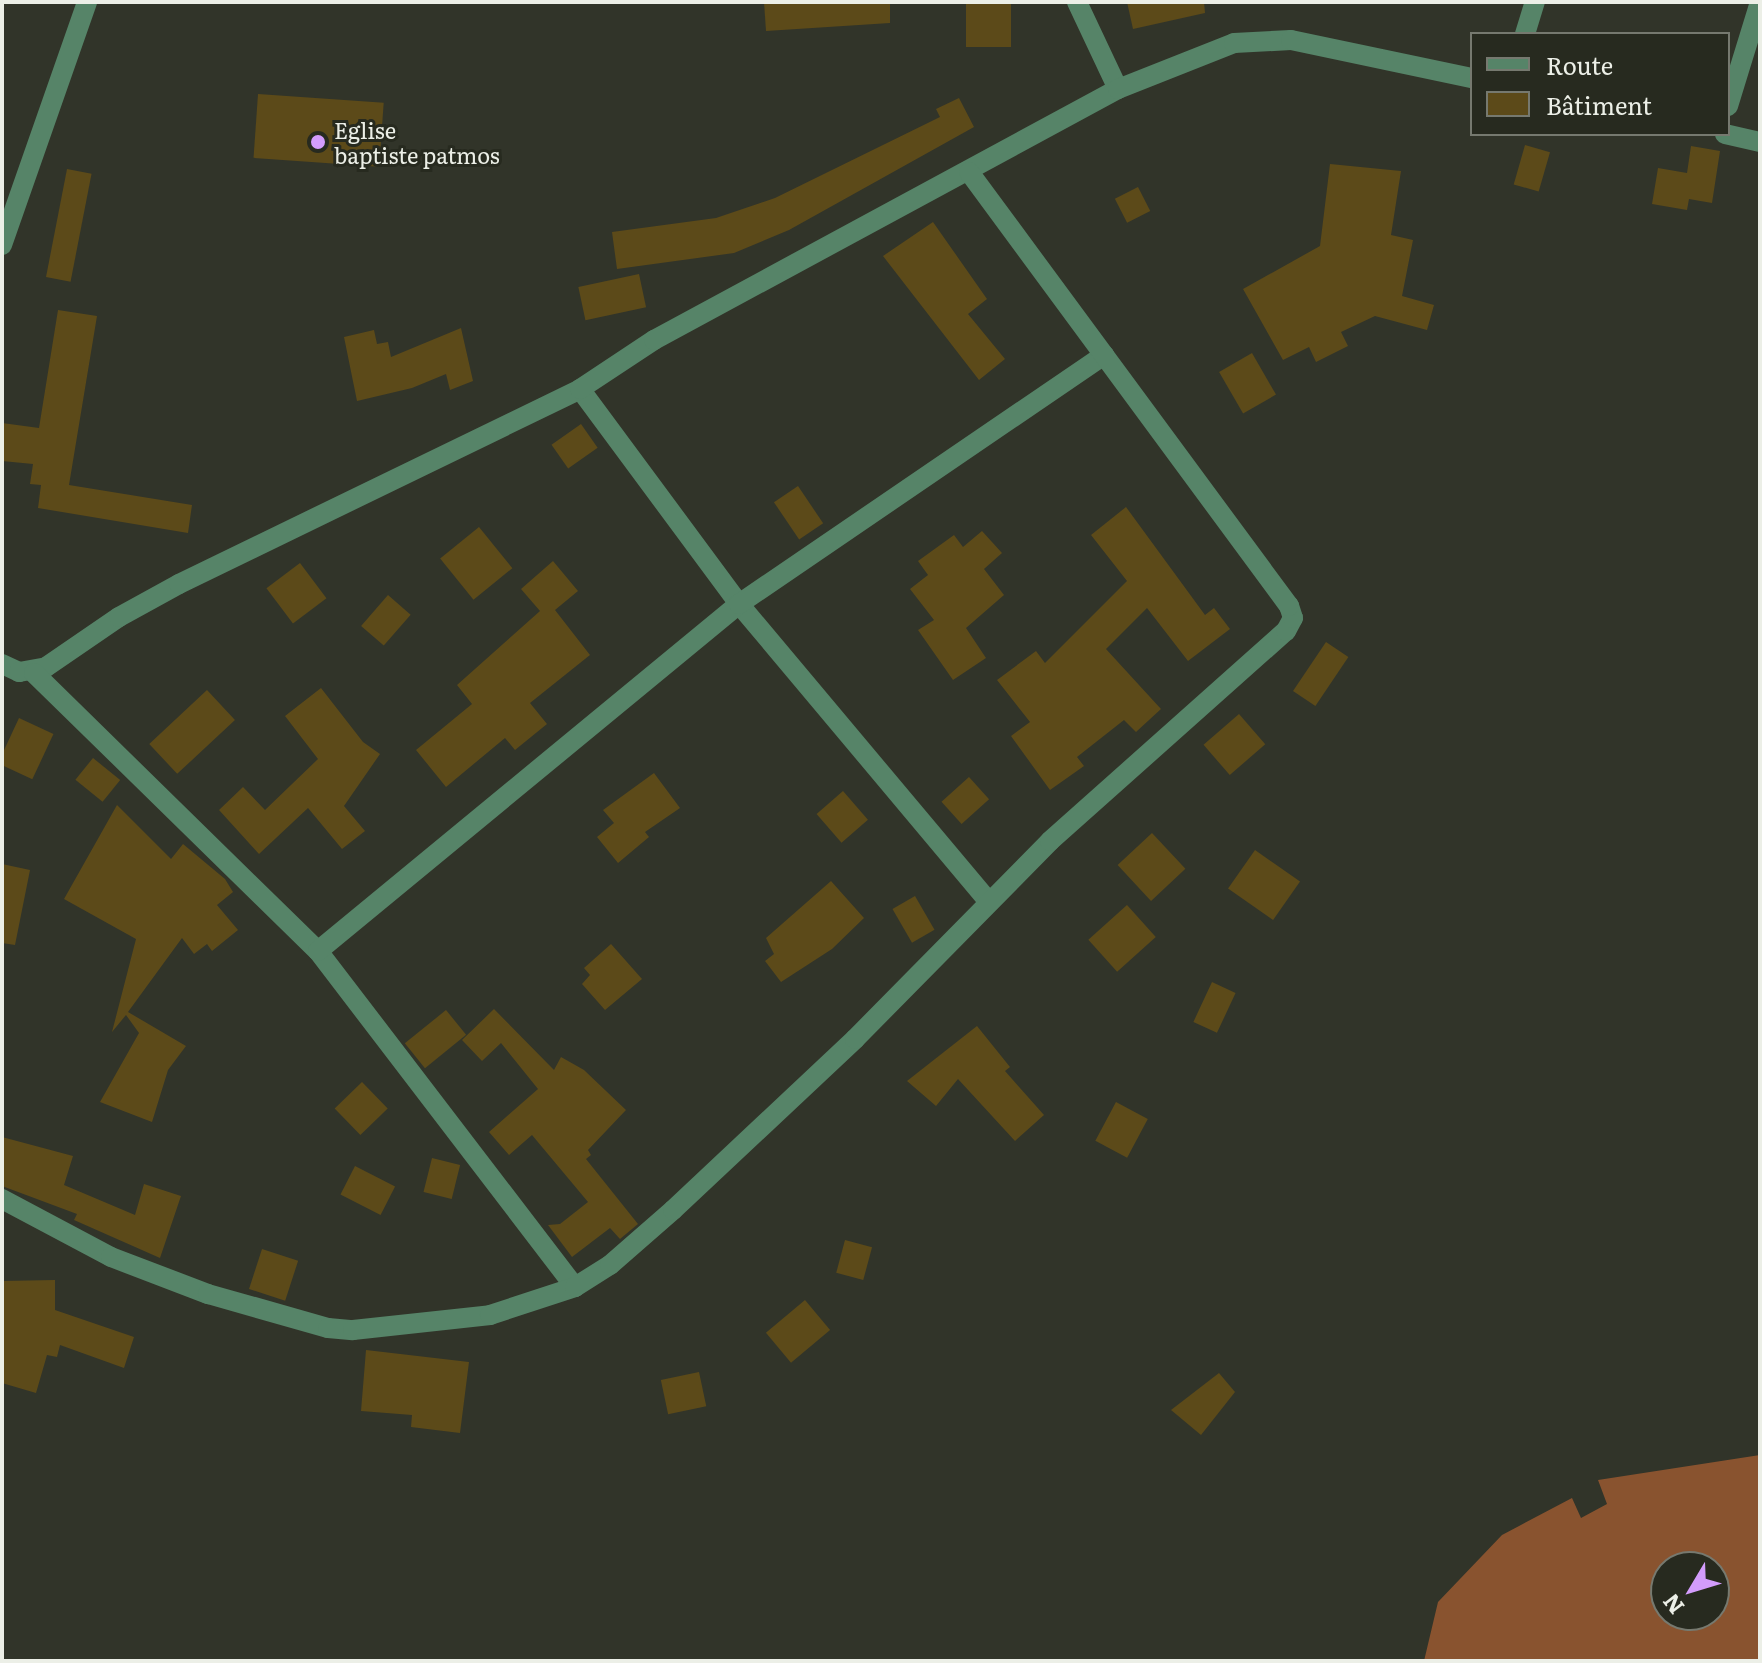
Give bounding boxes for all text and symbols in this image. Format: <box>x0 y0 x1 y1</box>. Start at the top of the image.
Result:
legend <box>1470 32 1730 136</box>
text: Route <box>1546 47 1613 82</box>
text: Bâtiment <box>1546 87 1652 122</box>
place label: Eglise baptiste patmos <box>334 116 500 168</box>
marker: Eglise baptiste patmos <box>309 133 327 151</box>
north arrow <box>1650 1551 1730 1631</box>
text: N <box>1654 1587 1691 1622</box>

